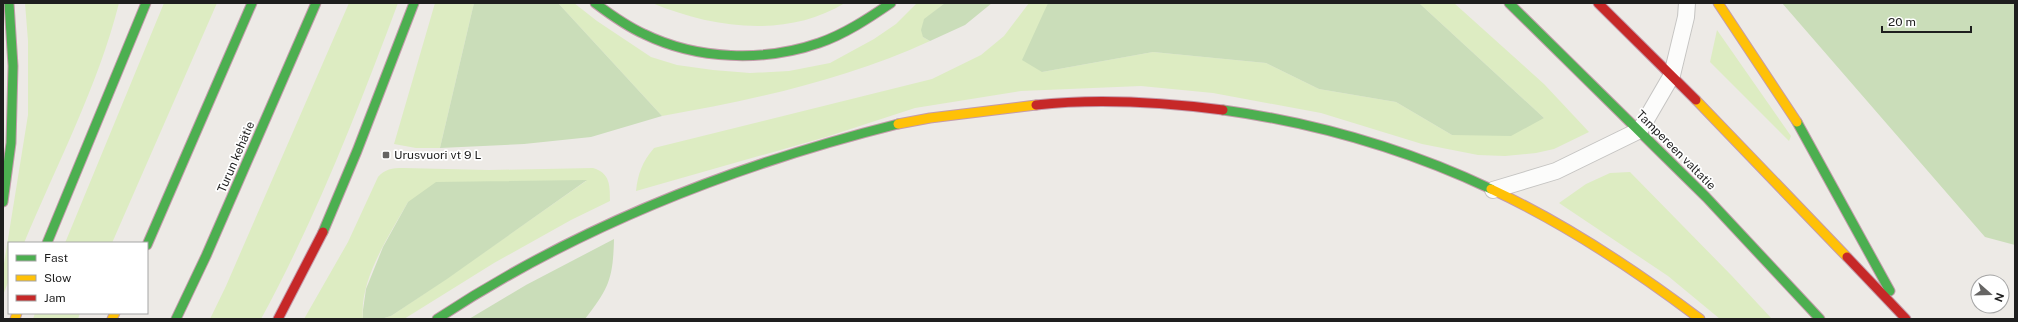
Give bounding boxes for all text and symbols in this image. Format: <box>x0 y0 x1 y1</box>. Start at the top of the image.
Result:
scale bar <box>1882 8 1971 34</box>
text: 20 m <box>1888 15 1916 29</box>
street label: Tampereen valtatie <box>1633 107 1719 193</box>
street label: Turun kehätie <box>215 119 257 195</box>
place label: Urusvuori vt 9 L <box>394 148 481 162</box>
marker: Urusvuori vt 9 L <box>381 150 391 160</box>
legend <box>8 242 148 314</box>
text: Fast <box>44 251 69 265</box>
text: Slow <box>44 271 72 285</box>
north arrow <box>1970 274 2010 314</box>
text: Jam <box>44 291 66 305</box>
text: N <box>1992 291 2007 304</box>

